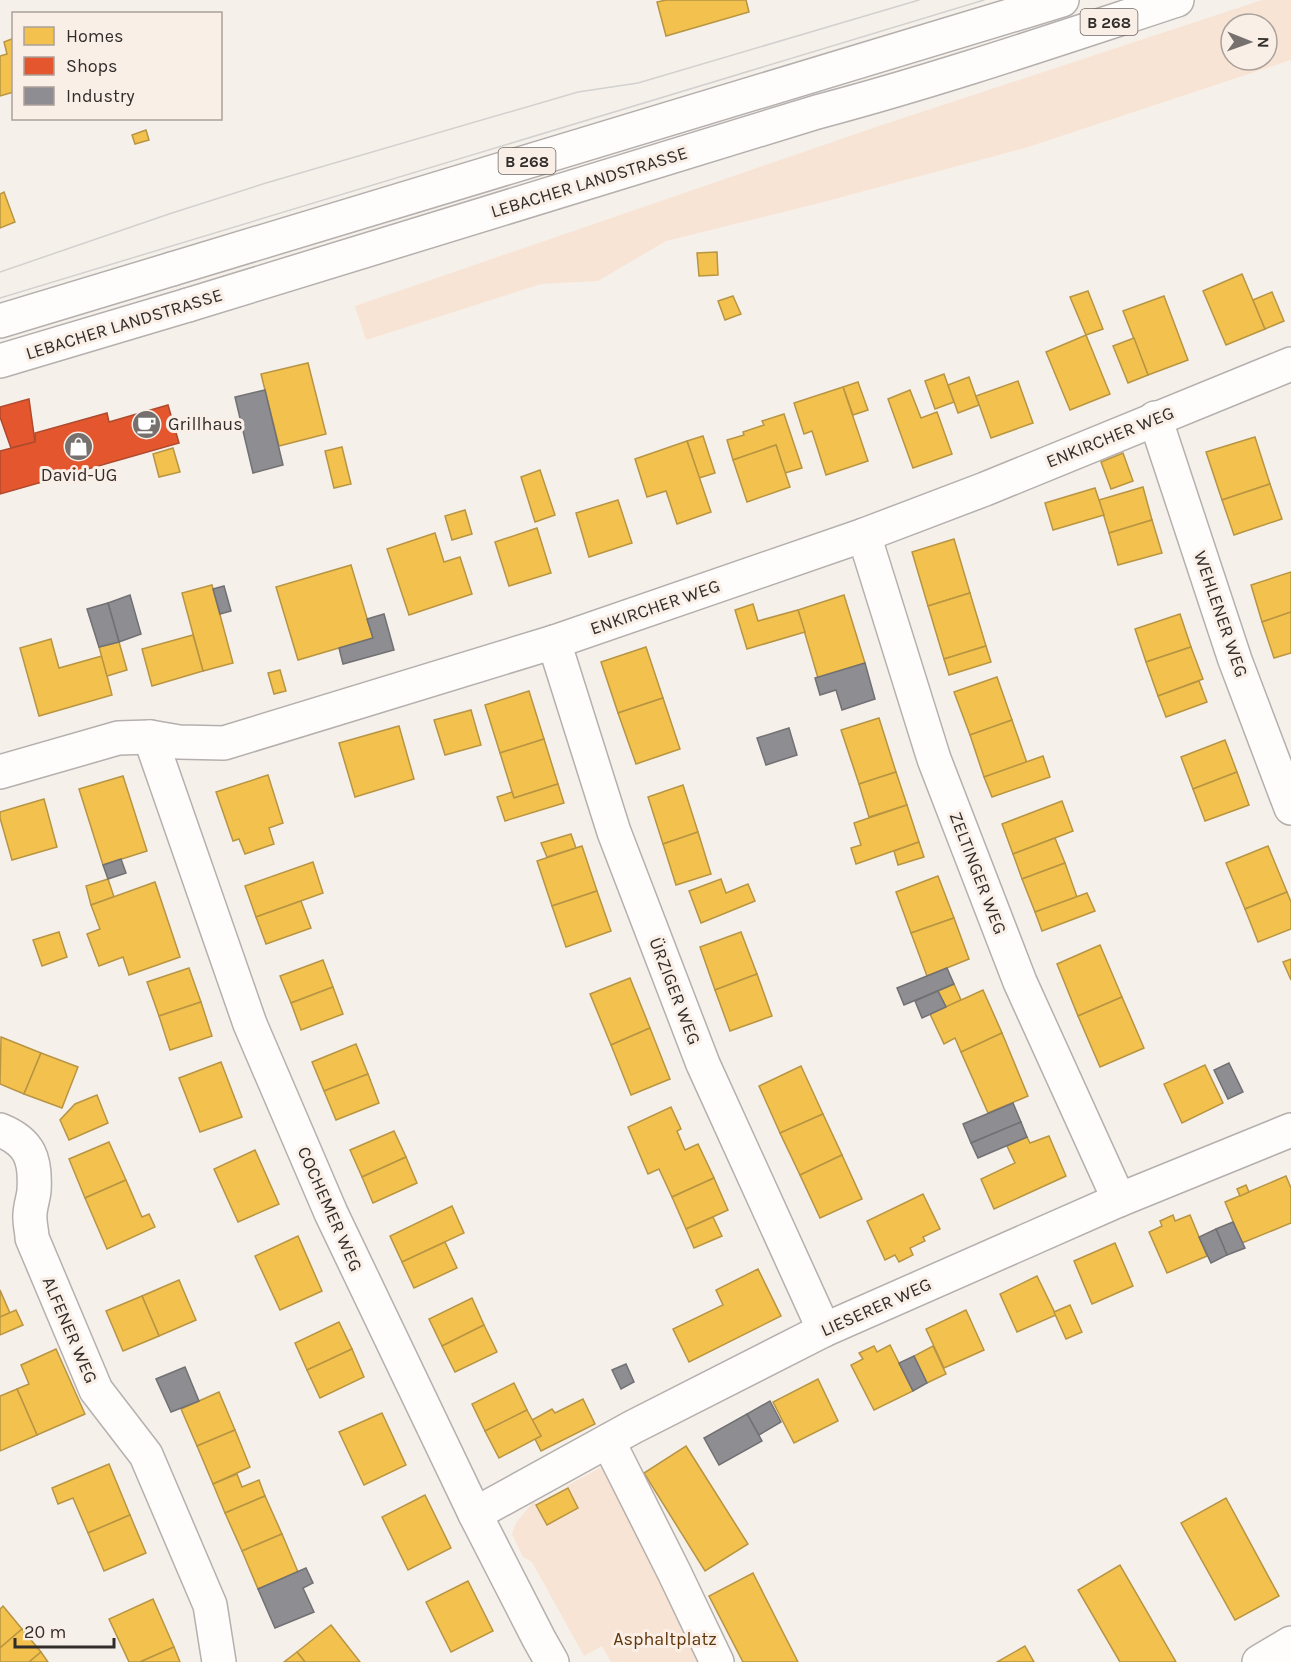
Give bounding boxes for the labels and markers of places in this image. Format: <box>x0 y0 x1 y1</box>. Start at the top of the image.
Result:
cafe icon: Grillhaus <box>131 408 163 440</box>
place label: Grillhaus <box>168 413 243 435</box>
shop icon: David-UG <box>63 430 95 462</box>
place label: David-UG <box>41 464 117 486</box>

